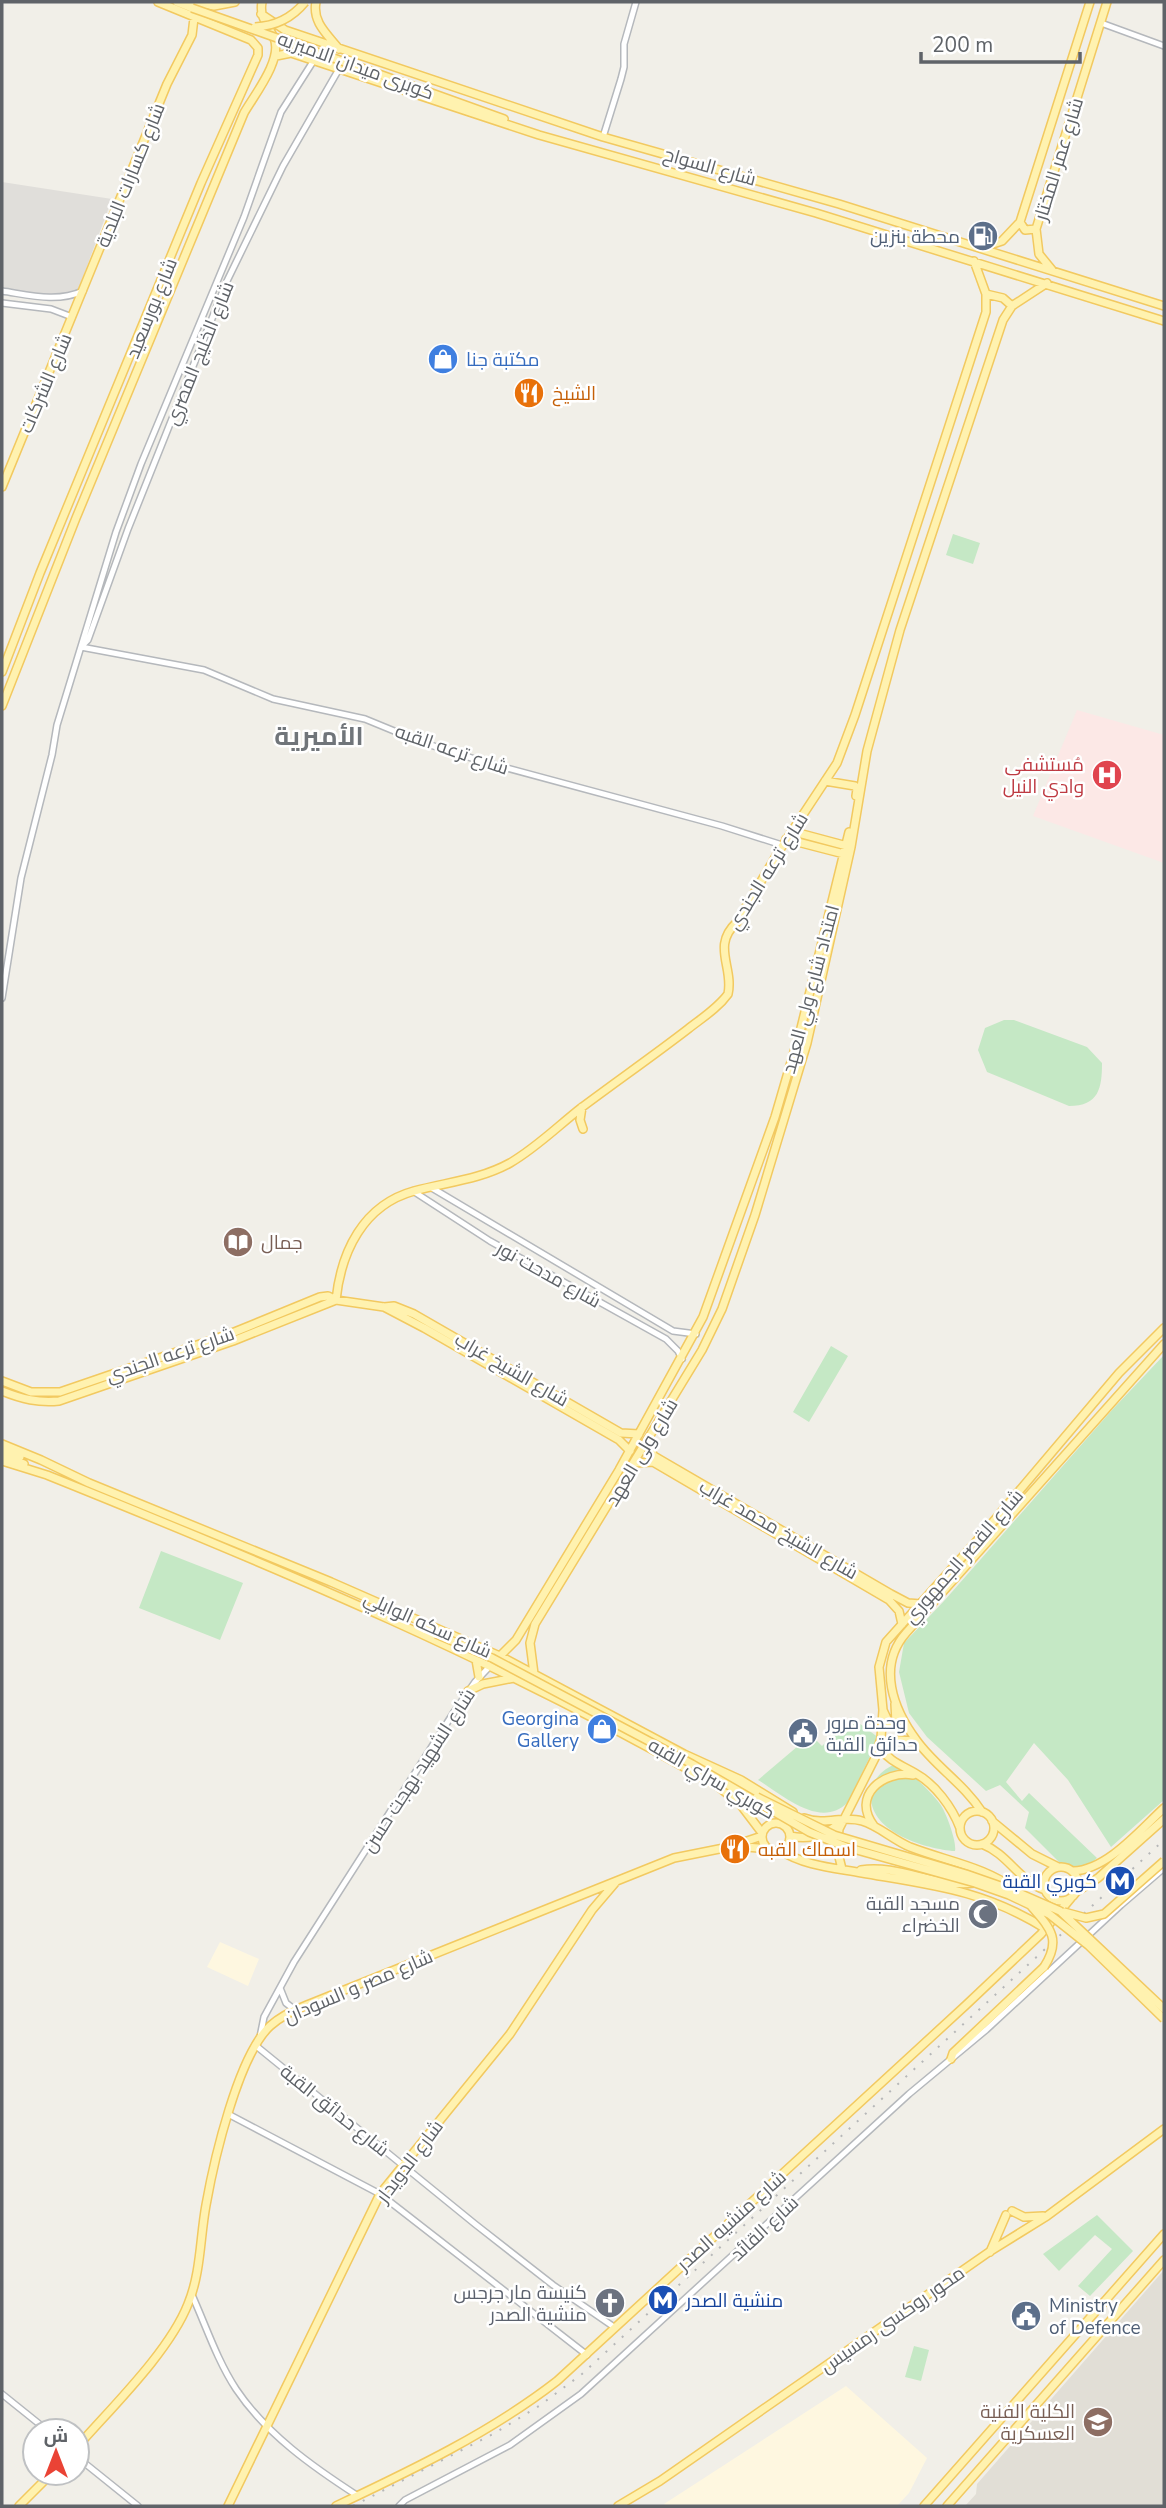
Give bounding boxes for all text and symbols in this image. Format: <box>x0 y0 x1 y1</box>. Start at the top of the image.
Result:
scale bar <box>921 21 1080 65</box>
street label: كوبرى ميدان الاميريه <box>274 26 437 106</box>
text: 200 m <box>932 31 993 59</box>
street label: شارع عمر المختار <box>1028 95 1090 225</box>
street label: شارع كسارات البلدية <box>90 99 172 251</box>
street label: شارع السواح <box>660 141 759 193</box>
fuel station icon: محطة بنزين <box>966 219 1000 253</box>
place label: محطة بنزين <box>870 224 960 250</box>
street label: شارع بورسعيد <box>120 254 184 363</box>
street label: شارع الخليج المصري <box>159 277 242 430</box>
street label: شارع الشركات <box>13 329 79 437</box>
shop icon: مكتبة جنا <box>426 342 460 376</box>
place label: مكتبة جنا <box>466 347 539 373</box>
restaurant icon: الشيخ <box>512 376 546 410</box>
place label: الشيخ <box>552 381 596 407</box>
street label: شارع ترعه القبه <box>391 718 512 782</box>
district label: الأميرية <box>274 719 364 754</box>
place label: مُستشفى وادي النيل <box>1003 752 1084 801</box>
hospital icon: مُستشفى وادي النيل <box>1090 758 1124 792</box>
street label: شارع ترعه الجندي <box>721 808 815 936</box>
street label: امتداد شارع ولي العهد <box>776 902 847 1077</box>
library icon: جمال <box>221 1225 255 1259</box>
place label: جمال <box>261 1230 303 1256</box>
street label: شارع مدحت نور <box>491 1235 606 1314</box>
street label: شارع ترعه الجندي <box>103 1321 238 1390</box>
street label: شارع الشيخ غراب <box>450 1327 573 1413</box>
street label: شارع ولى العهد <box>599 1394 684 1511</box>
street label: شارع الشيخ محمد غراب <box>694 1474 863 1586</box>
street label: شارع القصر الجمهوري <box>898 1484 1030 1630</box>
street label: شارع سكه الوايلي <box>359 1585 496 1666</box>
street label: شارع الشهيد بهجت حسن <box>356 1683 482 1858</box>
place label: Georgina Gallery <box>501 1706 579 1754</box>
place label: وحدة مرور حدائق القبة <box>825 1710 918 1758</box>
shop icon: Georgina Gallery <box>585 1712 619 1746</box>
public building icon: وحدة مرور حدائق القبة <box>786 1716 820 1750</box>
street label: كوبري سراي القبه <box>643 1732 780 1827</box>
restaurant icon: اسماك القبه <box>718 1832 752 1866</box>
place label: اسماك القبه <box>758 1837 856 1863</box>
metro station icon: كوبري القبة <box>1103 1864 1137 1898</box>
place label: كوبري القبة <box>1002 1869 1097 1896</box>
place label: مسجد القبة الخضراء <box>866 1891 960 1939</box>
mosque icon: مسجد القبة الخضراء <box>966 1897 1000 1931</box>
street label: شارع مصر و السودان <box>280 1944 437 2030</box>
street label: شارع حدائق القبة <box>274 2059 394 2163</box>
street label: شارع الدويدار <box>369 2115 450 2209</box>
street label: شارع منشيه الصدر <box>671 2165 792 2278</box>
street label: شارع القائد <box>725 2190 805 2267</box>
street label: محور روكسى رمسيس <box>815 2260 970 2379</box>
place label: كنيسة مار جرجس منشية الصدر <box>454 2280 587 2328</box>
metro station icon: منشية الصدر <box>646 2283 680 2317</box>
church icon: كنيسة مار جرجس منشية الصدر <box>593 2286 627 2320</box>
place label: منشية الصدر <box>685 2288 783 2314</box>
place label: Ministry of Defence <box>1049 2293 1141 2341</box>
public building icon: Ministry of Defence <box>1009 2299 1043 2333</box>
place label: الكلية الفنية العسكرية <box>980 2399 1075 2447</box>
school or university icon: الكلية الفنية العسكرية <box>1081 2405 1115 2439</box>
north arrow <box>21 2417 91 2487</box>
text: ش <box>44 2423 68 2449</box>

